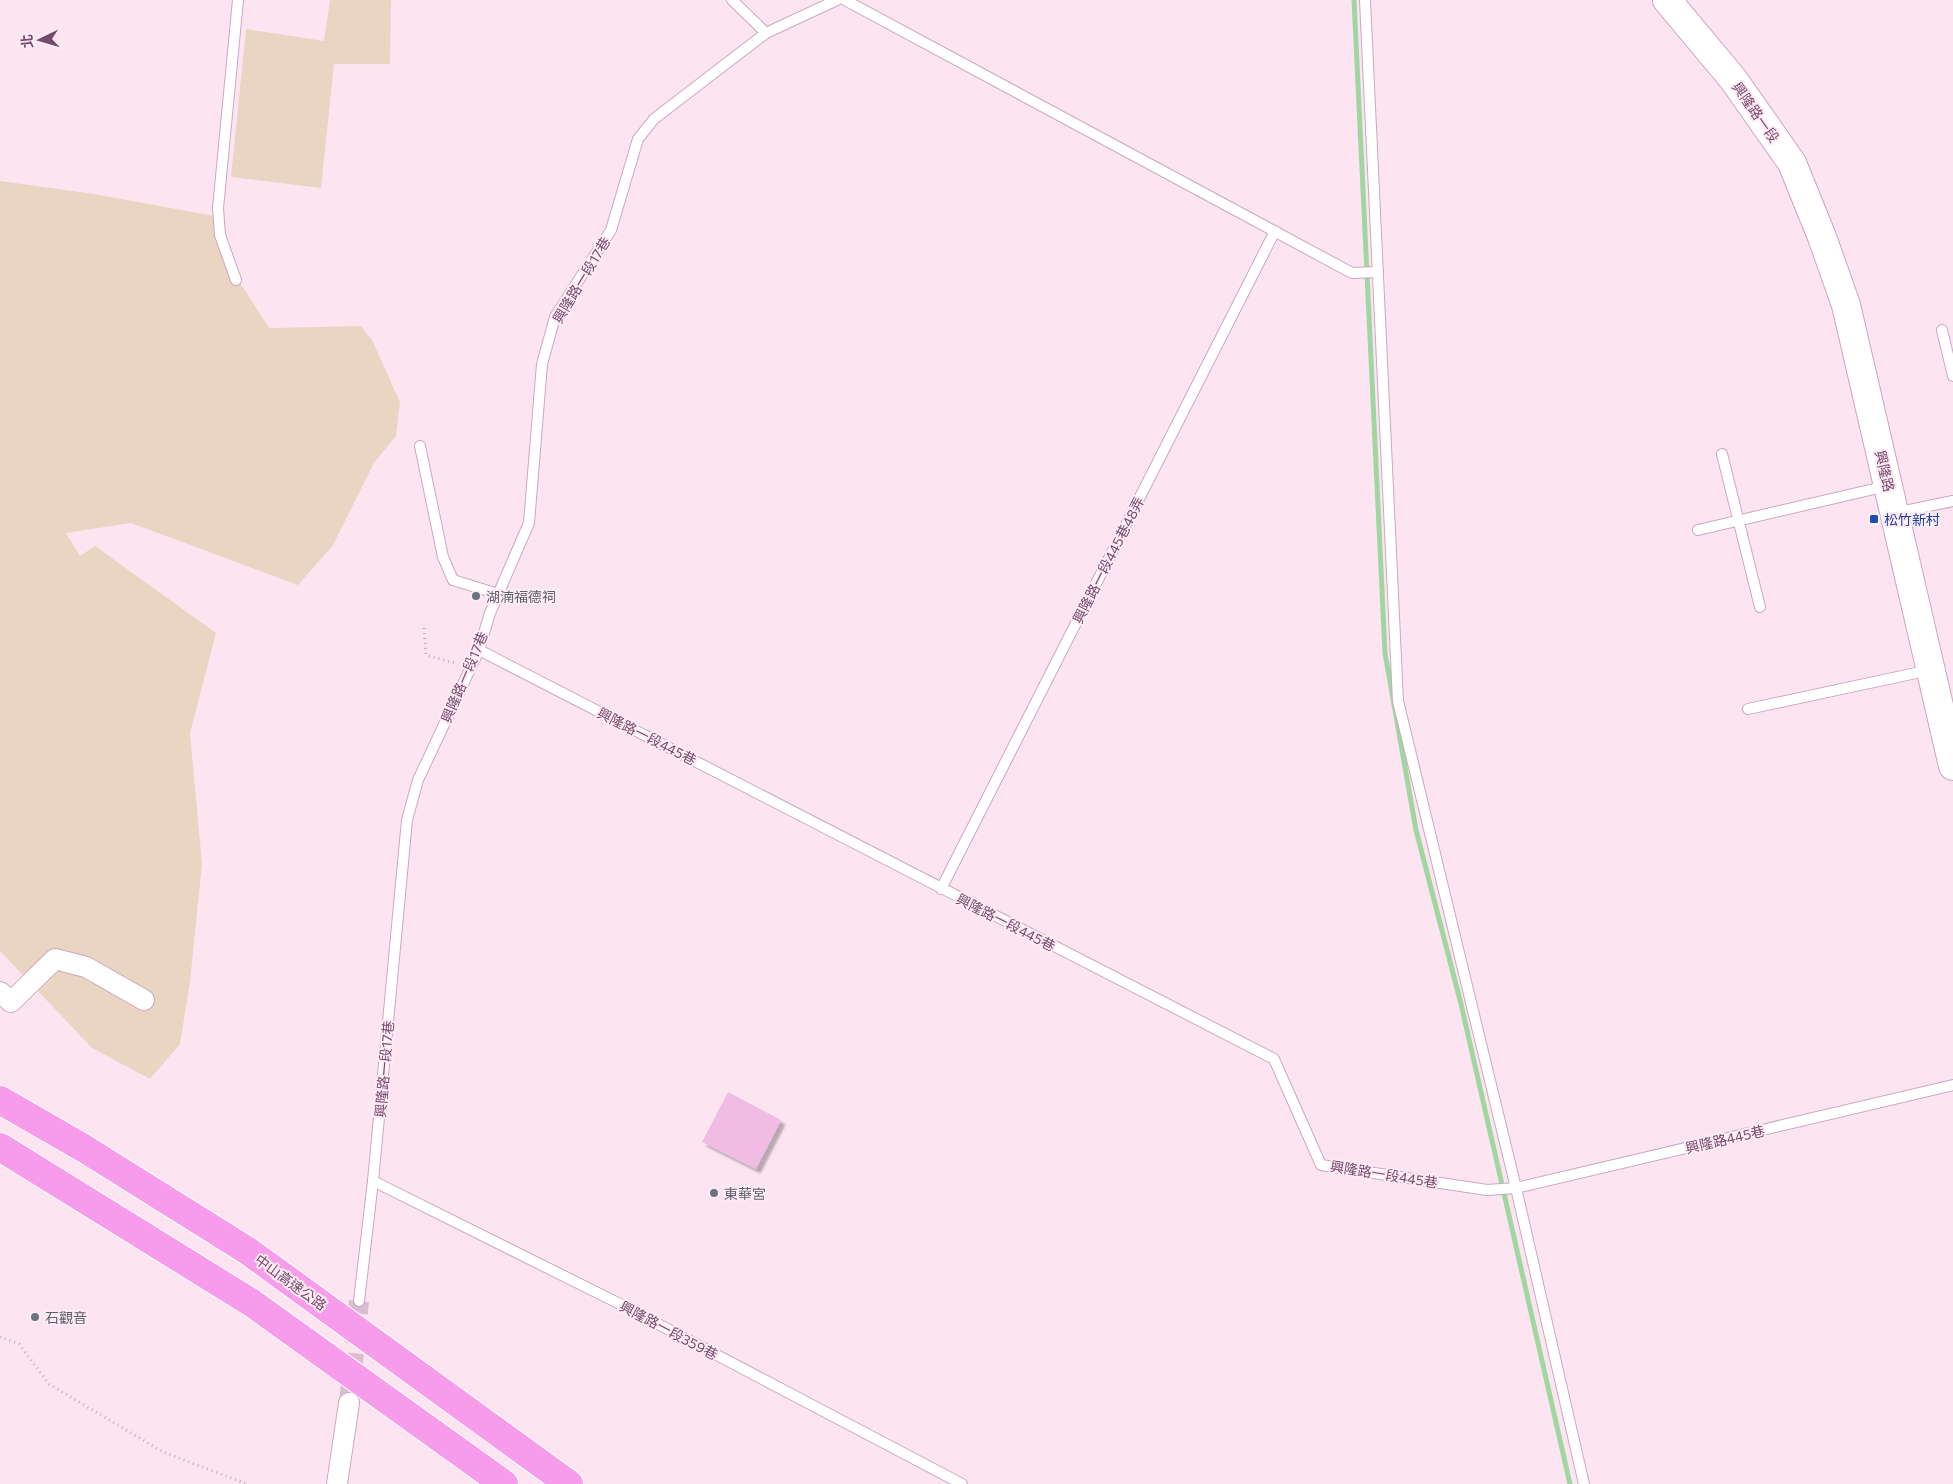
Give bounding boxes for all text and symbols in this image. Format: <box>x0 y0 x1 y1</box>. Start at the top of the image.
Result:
north arrow <box>15 15 65 65</box>
text: 北 <box>17 33 36 49</box>
street label: 興隆路一段 <box>1729 78 1783 146</box>
street label: 興隆路一段17巷 <box>549 234 613 326</box>
street label: 興隆路 <box>1872 449 1898 493</box>
street label: 興隆路一段445巷48弄 <box>1069 494 1147 626</box>
place label: 松竹新村 <box>1884 511 1940 528</box>
marker: 松竹新村 <box>1868 513 1880 525</box>
place label: 湖湳福德祠 <box>486 588 556 605</box>
marker: 湖湳福德祠 <box>470 590 482 602</box>
street label: 興隆路一段17巷 <box>437 629 491 725</box>
street label: 興隆路一段445巷 <box>595 704 699 768</box>
street label: 興隆路一段445巷 <box>954 890 1058 954</box>
street label: 興隆路一段17巷 <box>371 1020 397 1118</box>
street label: 興隆路445巷 <box>1684 1122 1766 1156</box>
street label: 興隆路一段445巷 <box>1329 1157 1439 1191</box>
place label: 東華宮 <box>724 1185 766 1202</box>
marker: 東華宮 <box>708 1187 720 1199</box>
street label: 中山高速公路 <box>252 1250 330 1314</box>
street label: 興隆路一段359巷 <box>617 1297 721 1363</box>
place label: 石觀音 <box>45 1309 87 1326</box>
marker: 石觀音 <box>29 1311 41 1323</box>

